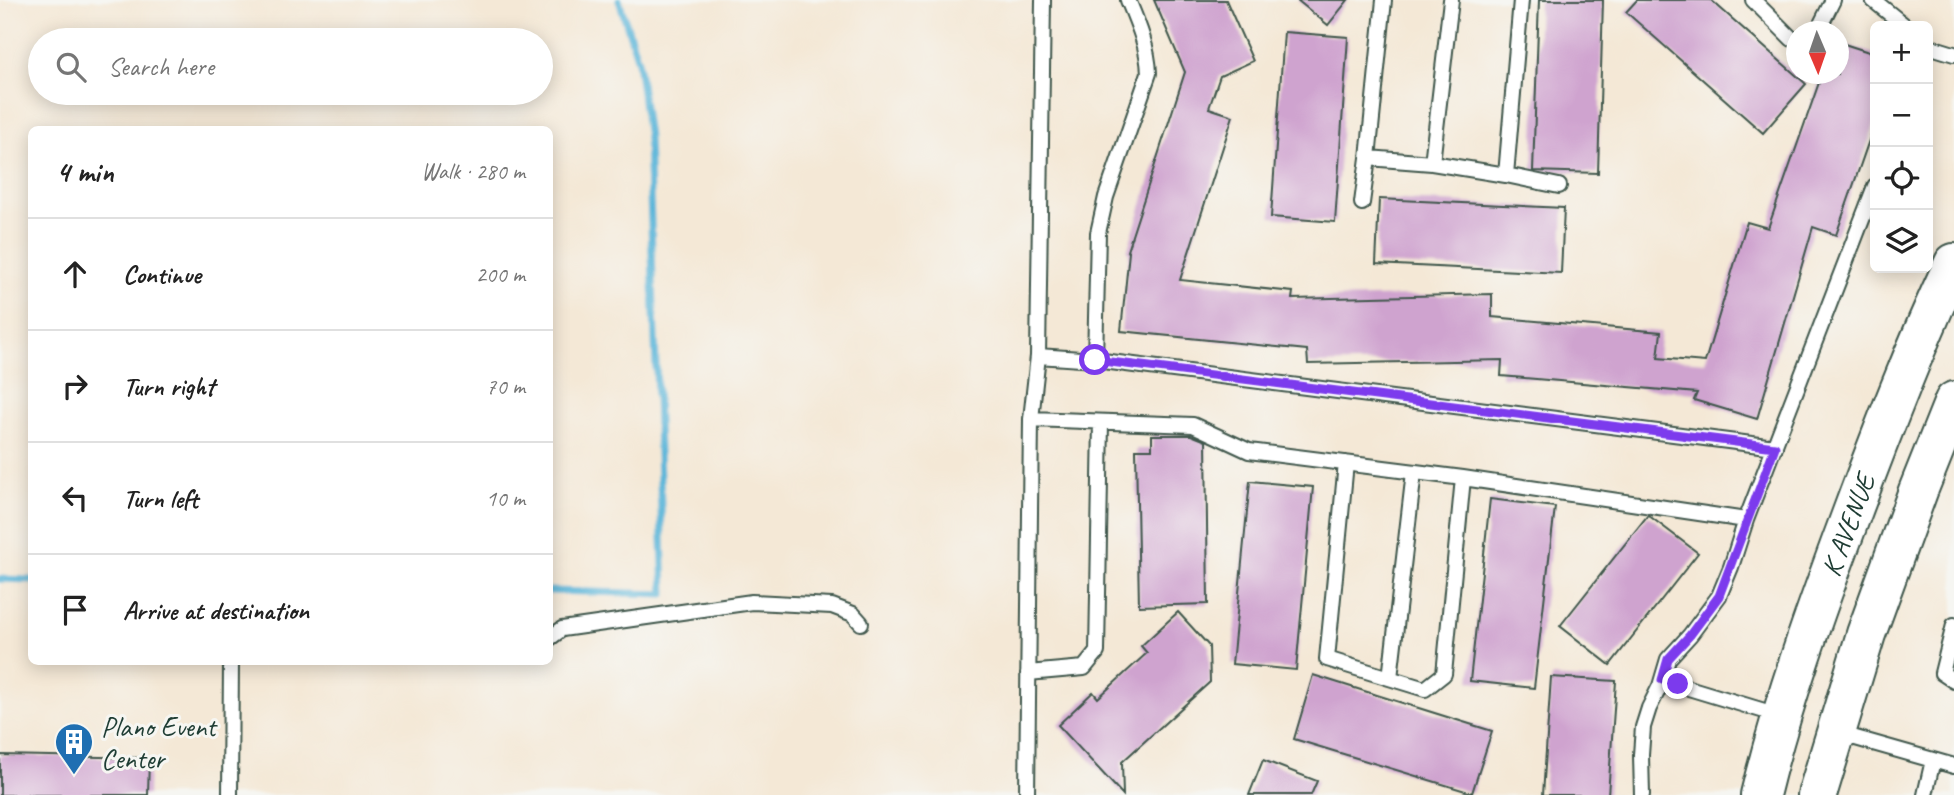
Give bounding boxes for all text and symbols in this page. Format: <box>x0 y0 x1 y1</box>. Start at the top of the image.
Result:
north arrow <box>1786 21 1849 84</box>
map controls <box>1870 21 1933 273</box>
button: + <box>1870 21 1933 84</box>
search box <box>28 28 553 105</box>
icon: search <box>52 48 90 86</box>
text: Search here <box>108 50 214 83</box>
button: − <box>1870 84 1933 147</box>
button: locate <box>1870 147 1933 210</box>
text: 4 min <box>56 153 113 191</box>
text: Walk · 280 m <box>421 157 525 186</box>
button: layers <box>1870 210 1933 273</box>
icon: ahead <box>56 255 94 293</box>
text: Continue <box>123 258 201 291</box>
text: 200 m <box>476 260 525 289</box>
route start <box>1079 344 1110 375</box>
icon: right <box>56 367 94 405</box>
text: Turn right <box>123 370 214 403</box>
text: 70 m <box>486 372 525 401</box>
street label: K AVENUE <box>1813 466 1884 581</box>
icon: left <box>56 479 94 517</box>
text: Turn left <box>123 482 198 515</box>
text: 10 m <box>486 484 525 513</box>
icon: arrive <box>56 591 94 629</box>
text: Arrive at destination <box>123 594 309 627</box>
route end <box>1662 668 1693 699</box>
place label: Plano Event Center <box>101 709 218 776</box>
building icon: Plano Event Center <box>53 721 95 776</box>

